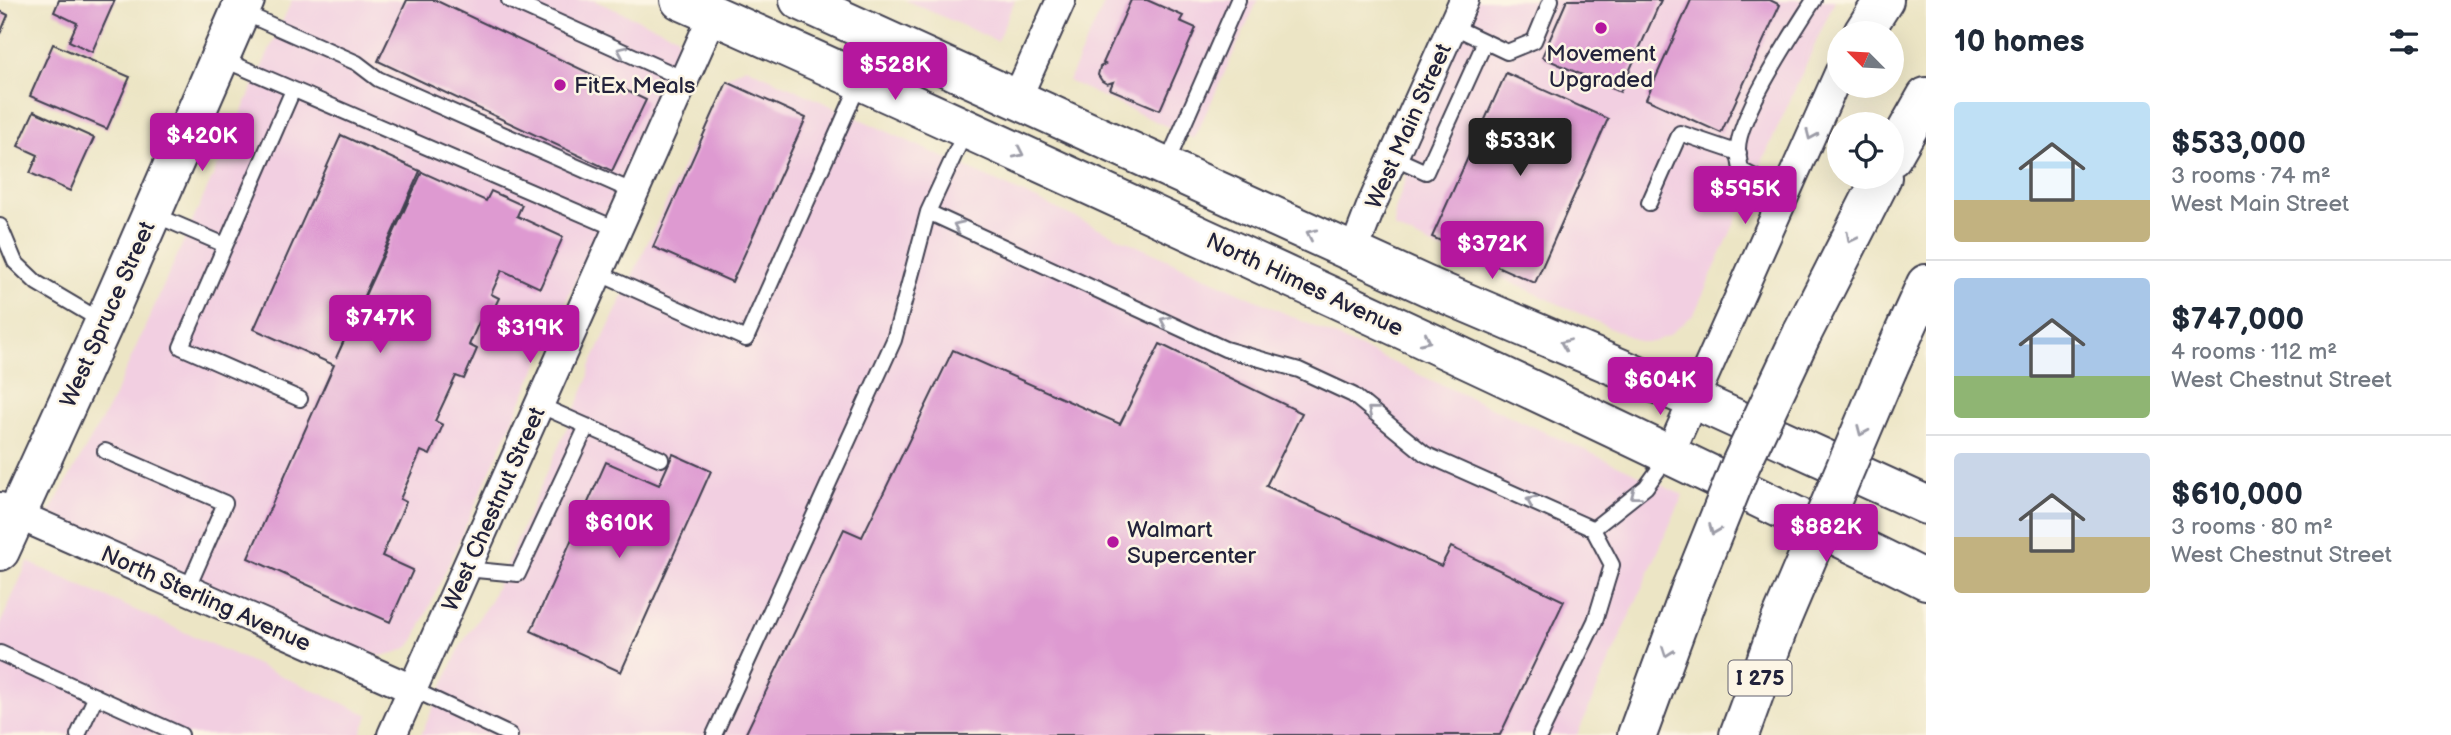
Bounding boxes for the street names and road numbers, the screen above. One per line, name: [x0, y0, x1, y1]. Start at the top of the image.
street label: West Main Street: [1360, 39, 1458, 213]
street label: West Spruce Street: [54, 217, 162, 412]
street label: North Himes Avenue: [1201, 227, 1408, 343]
street label: West Chestnut Street: [436, 403, 552, 616]
street label: North Sterling Avenue: [96, 540, 315, 658]
road number: I 275: [1728, 660, 1792, 696]

